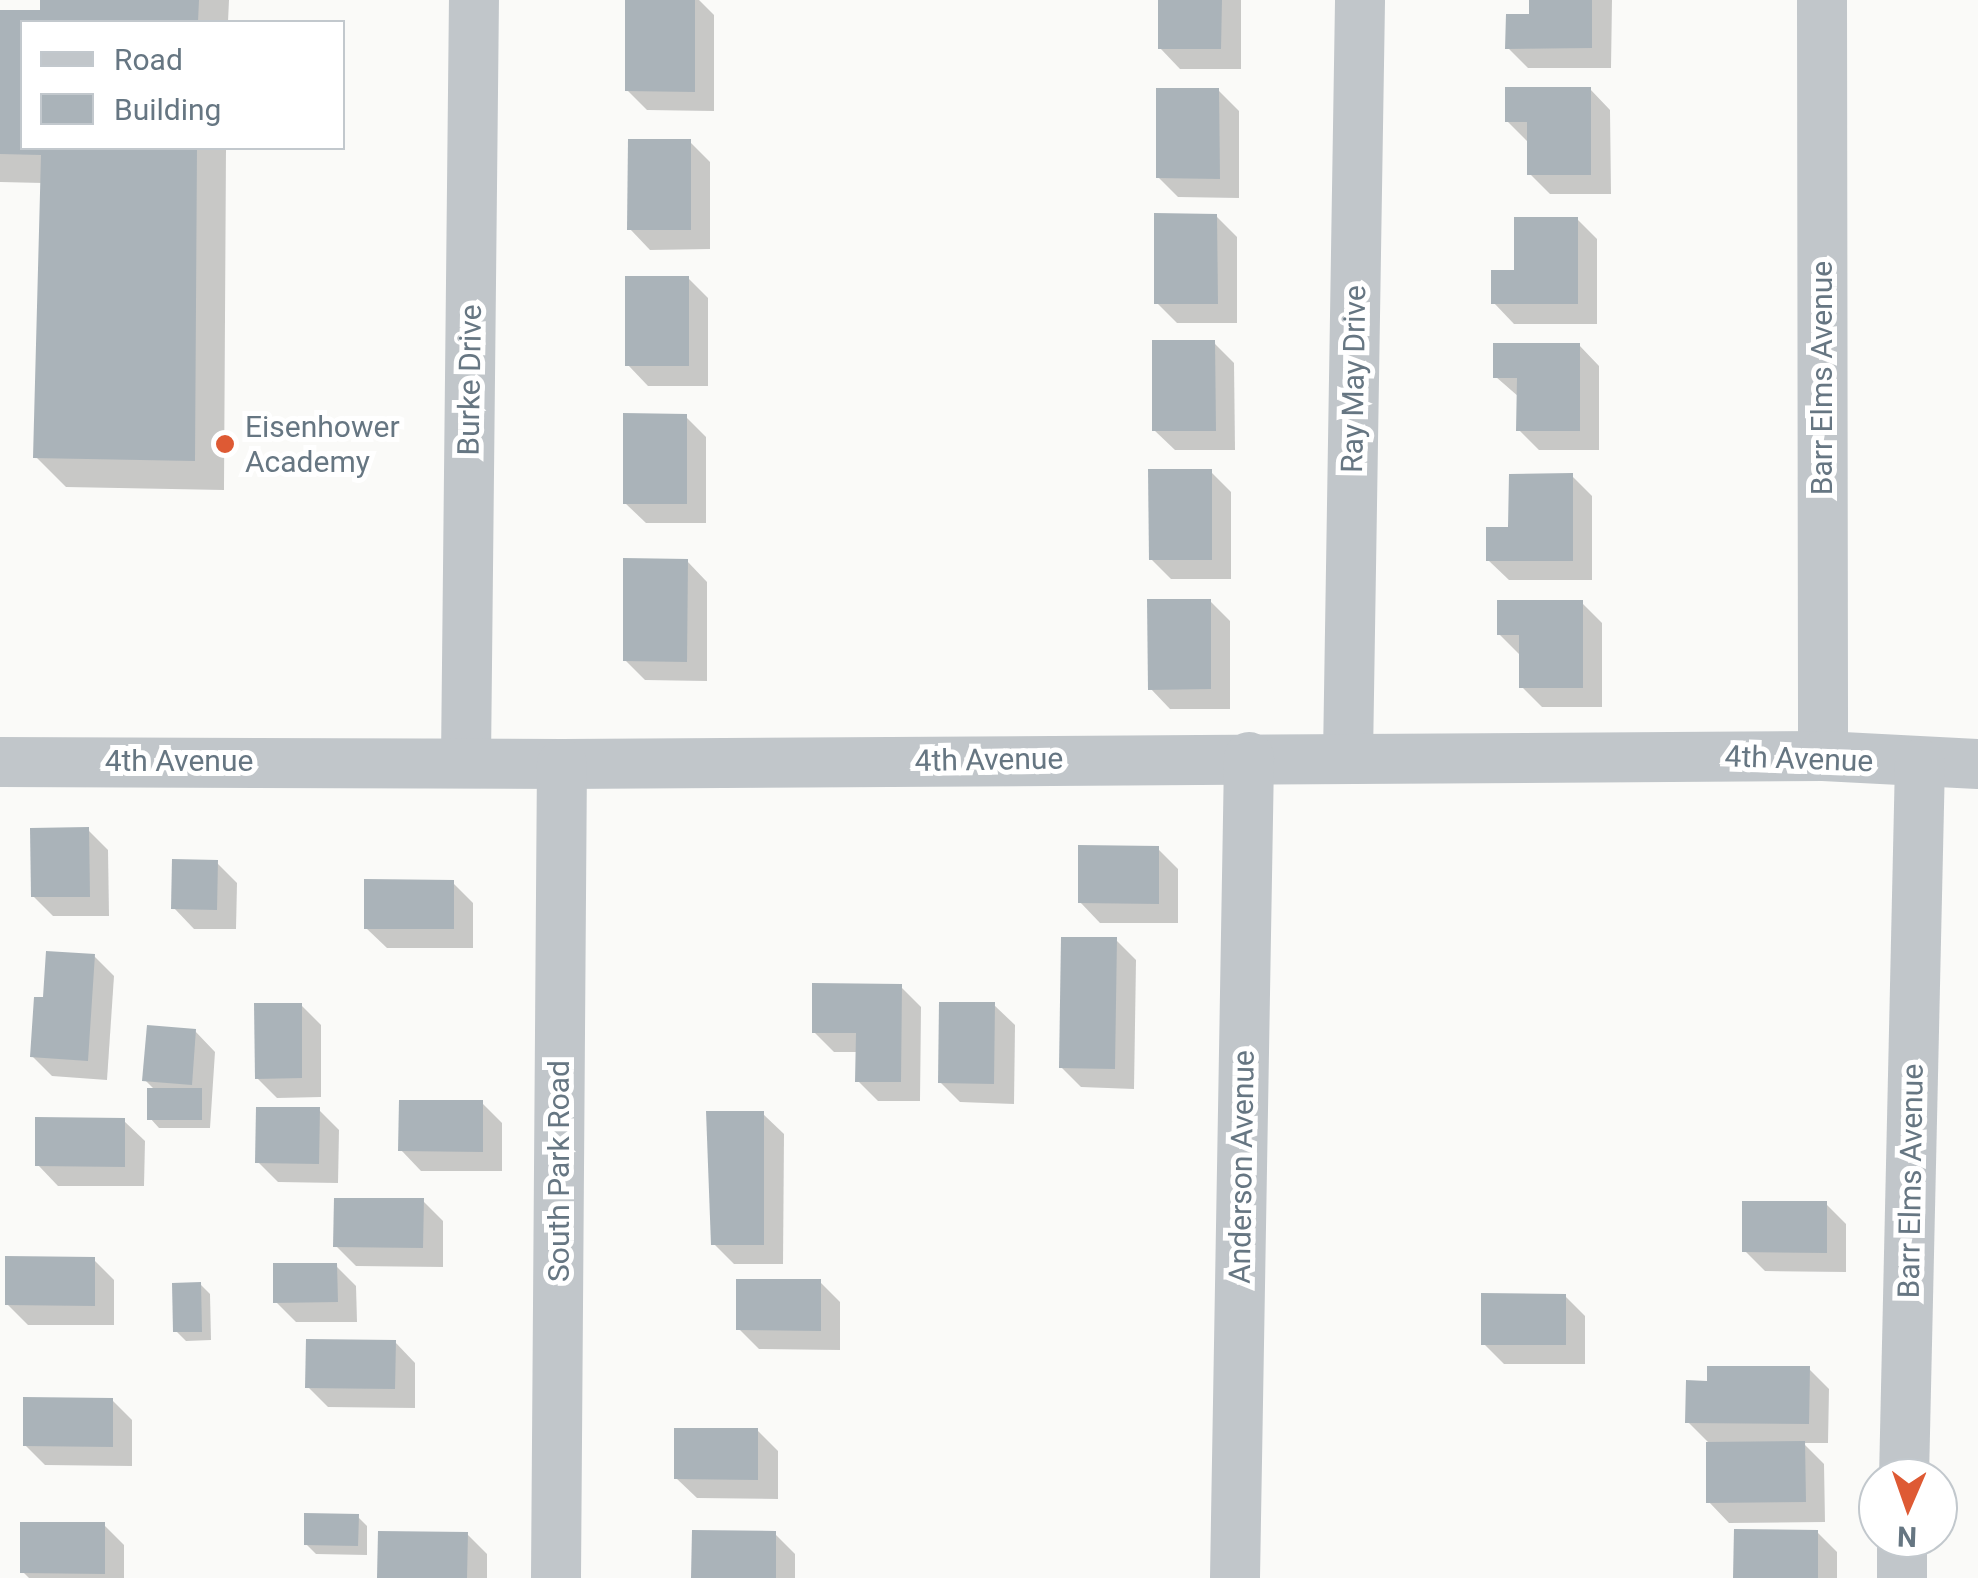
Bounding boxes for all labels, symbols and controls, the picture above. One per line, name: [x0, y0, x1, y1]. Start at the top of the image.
legend: [20, 20, 345, 150]
text: Road: [114, 42, 183, 77]
text: Building: [114, 92, 221, 127]
street label: Barr Elms Avenue: [1804, 261, 1840, 495]
street label: Ray May Drive: [1334, 285, 1374, 473]
street label: Burke Drive: [451, 304, 489, 456]
place label: Eisenhower Academy: [245, 409, 400, 480]
marker: Eisenhower Academy: [214, 433, 236, 455]
street label: 4th Avenue: [1724, 738, 1874, 780]
street label: 4th Avenue: [914, 741, 1064, 779]
street label: 4th Avenue: [105, 743, 253, 779]
street label: Anderson Avenue: [1222, 1050, 1262, 1284]
street label: South Park Road: [541, 1060, 577, 1282]
street label: Barr Elms Avenue: [1891, 1063, 1931, 1299]
north arrow: [1858, 1458, 1958, 1558]
text: N: [1897, 1520, 1917, 1553]

